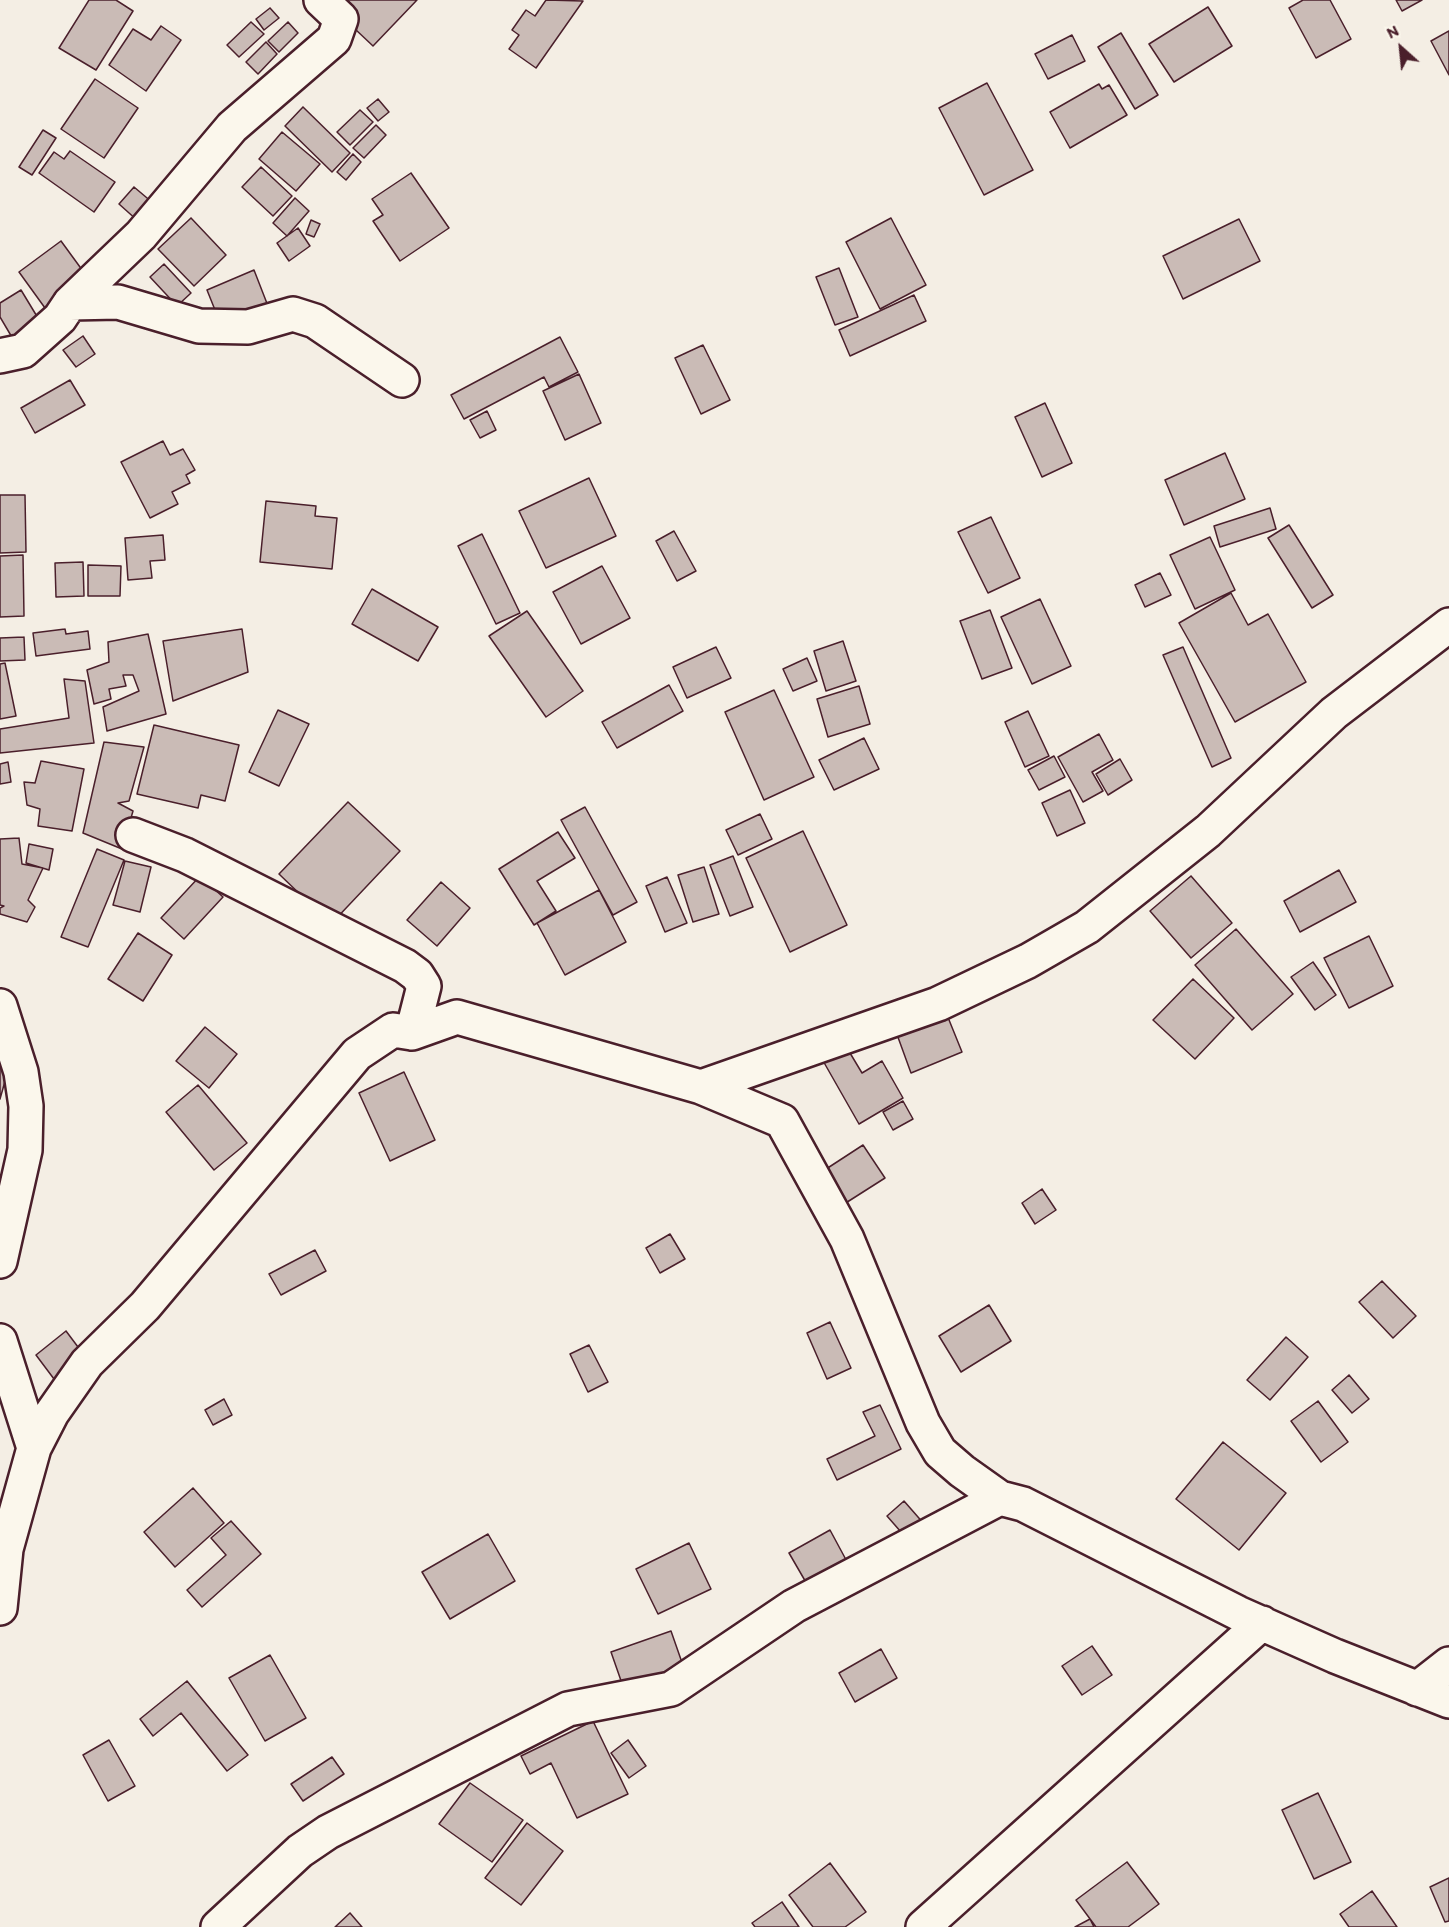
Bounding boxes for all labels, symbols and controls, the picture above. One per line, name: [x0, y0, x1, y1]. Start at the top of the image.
north arrow: [1371, 18, 1431, 78]
text: N: [1383, 21, 1402, 42]

